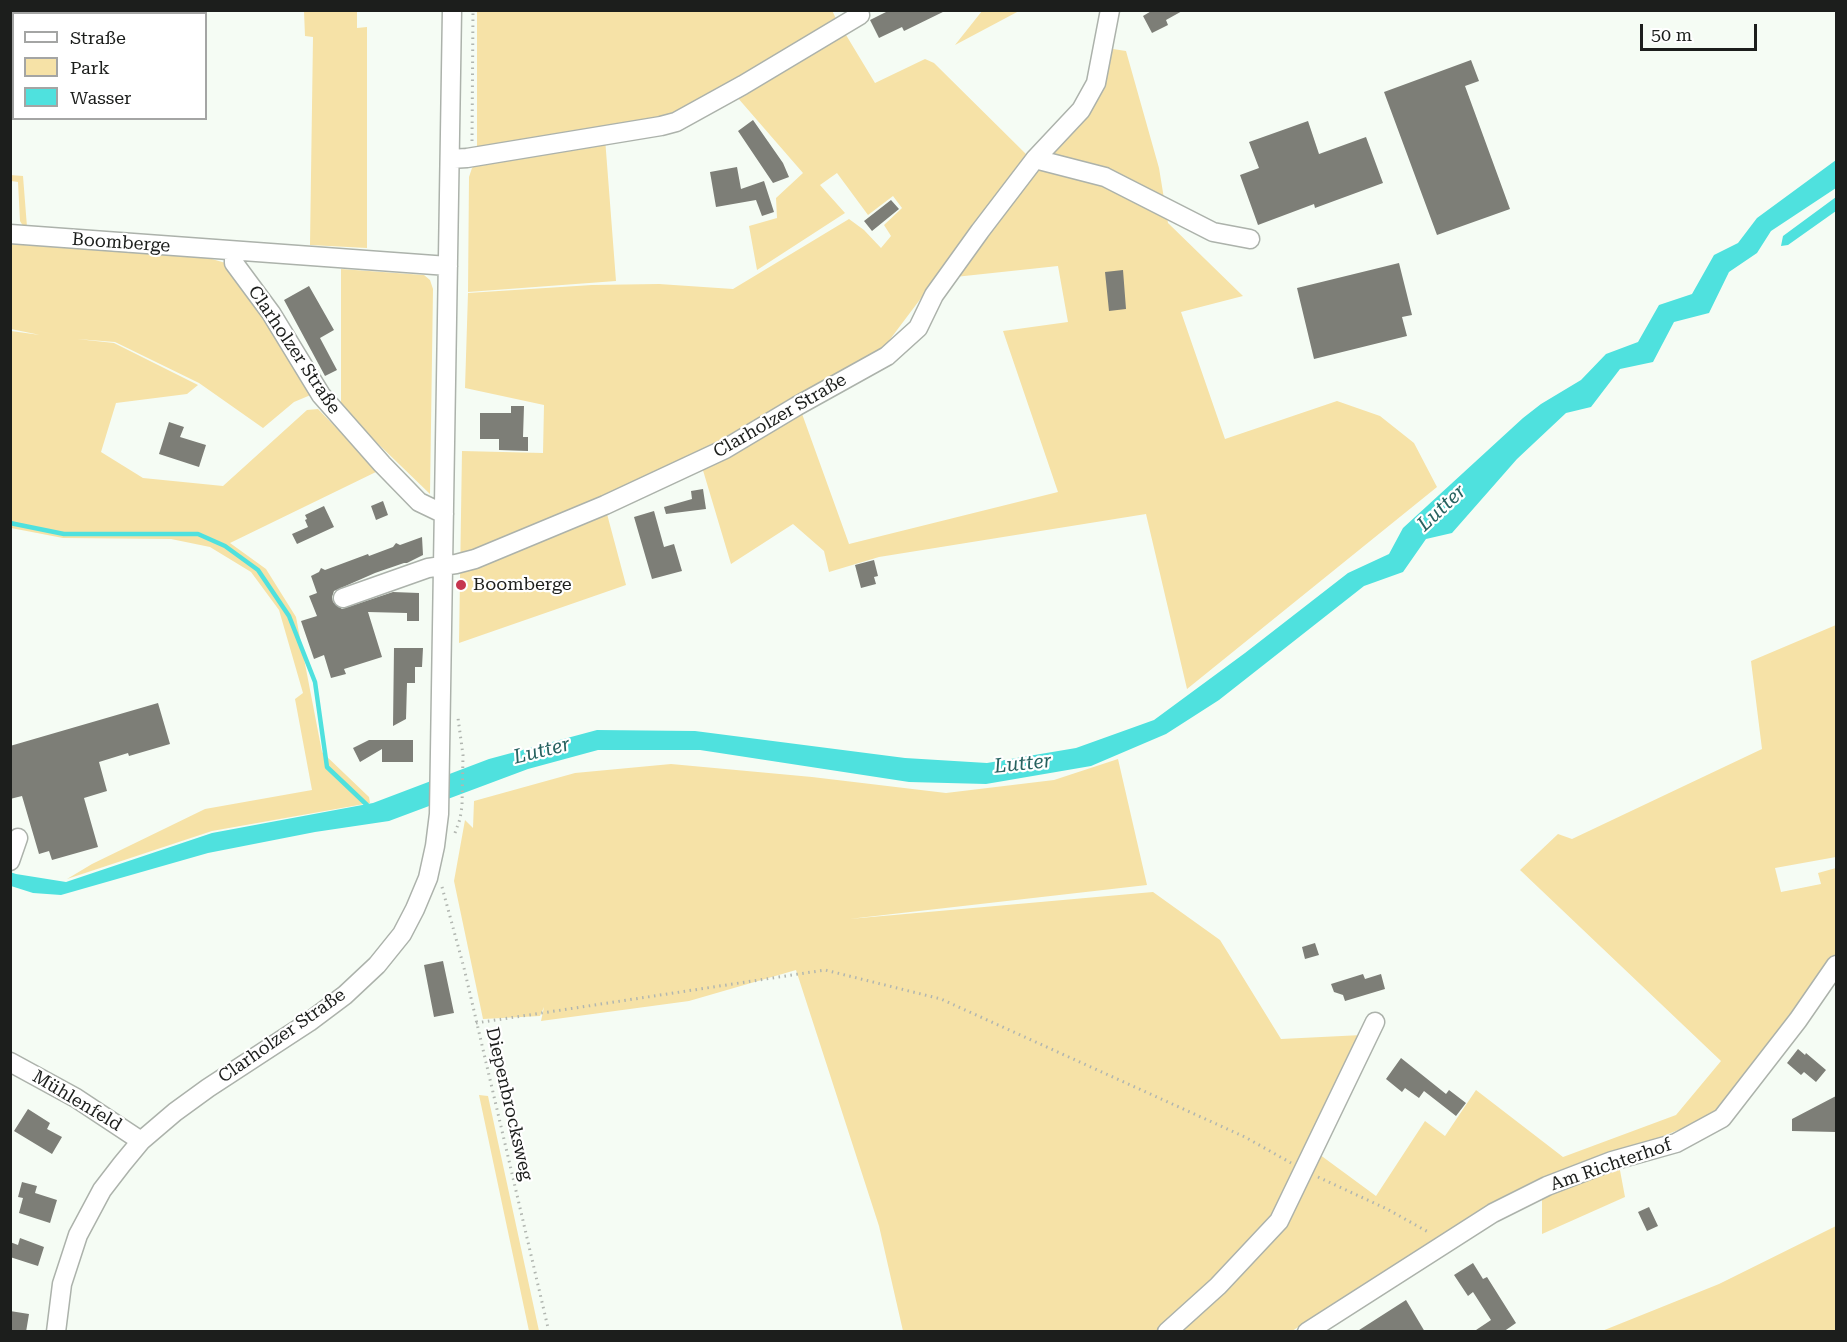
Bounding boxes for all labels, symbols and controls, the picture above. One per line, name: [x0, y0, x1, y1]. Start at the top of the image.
legend: [12, 12, 207, 120]
scale bar: [1643, 12, 1760, 50]
text: 50 m: [1651, 24, 1692, 45]
text: Straße: [70, 27, 126, 48]
text: Park: [70, 57, 110, 78]
text: Wasser: [70, 87, 131, 108]
street label: Boomberge: [71, 229, 171, 257]
street label: Clarholzer Straße: [243, 282, 345, 418]
street label: Clarholzer Straße: [710, 369, 850, 463]
water label: Lutter: [1413, 479, 1471, 537]
place label: Boomberge: [473, 574, 572, 596]
marker: Boomberge: [454, 578, 468, 592]
water label: Lutter: [511, 732, 573, 770]
water label: Lutter: [993, 749, 1053, 779]
street label: Clarholzer Straße: [214, 984, 350, 1088]
street label: Diepenbrocksweg: [481, 1025, 537, 1183]
street label: Mühlenfeld: [28, 1066, 126, 1136]
street label: Am Richterhof: [1548, 1134, 1674, 1196]

